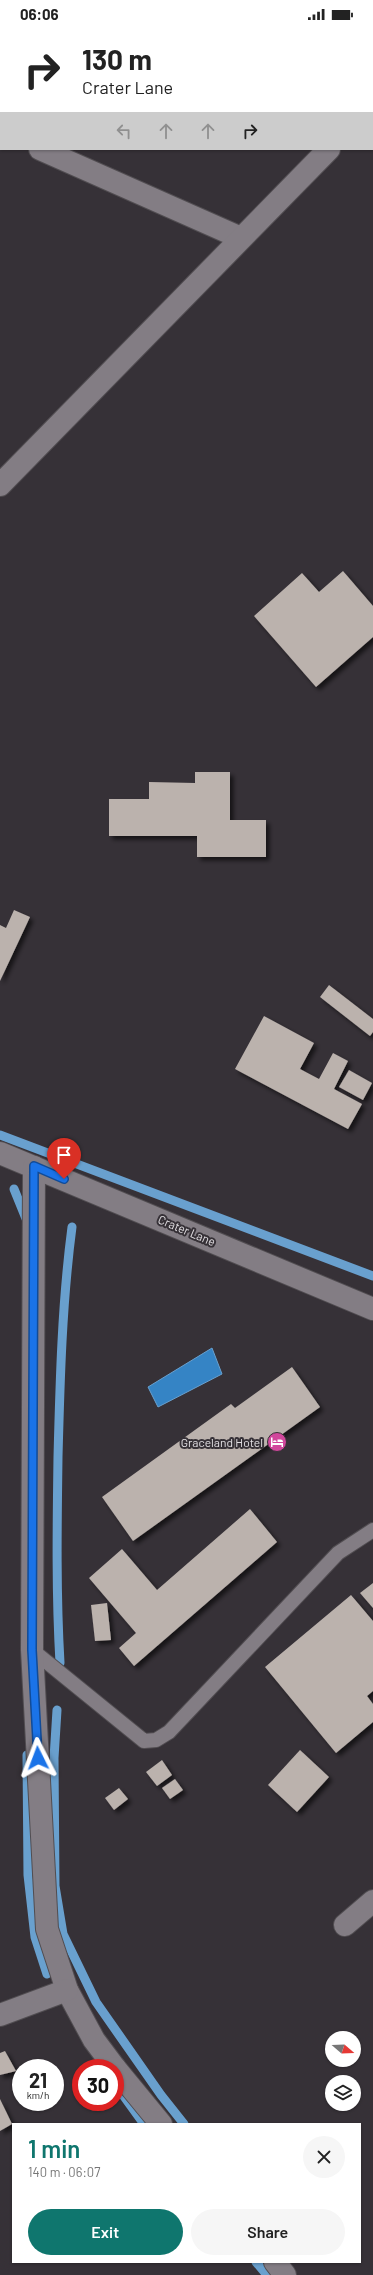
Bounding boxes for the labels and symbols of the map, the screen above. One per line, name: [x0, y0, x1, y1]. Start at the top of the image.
pin: [47, 1138, 81, 1179]
street label: Crater Lane: [156, 1212, 218, 1248]
hotel icon: Graceland Hotel: [266, 1431, 288, 1453]
place label: Graceland Hotel: [181, 1435, 263, 1449]
position arrow: [17, 1737, 59, 1779]
north arrow: [325, 2031, 361, 2067]
speed limit sign: 30: [72, 2059, 124, 2111]

